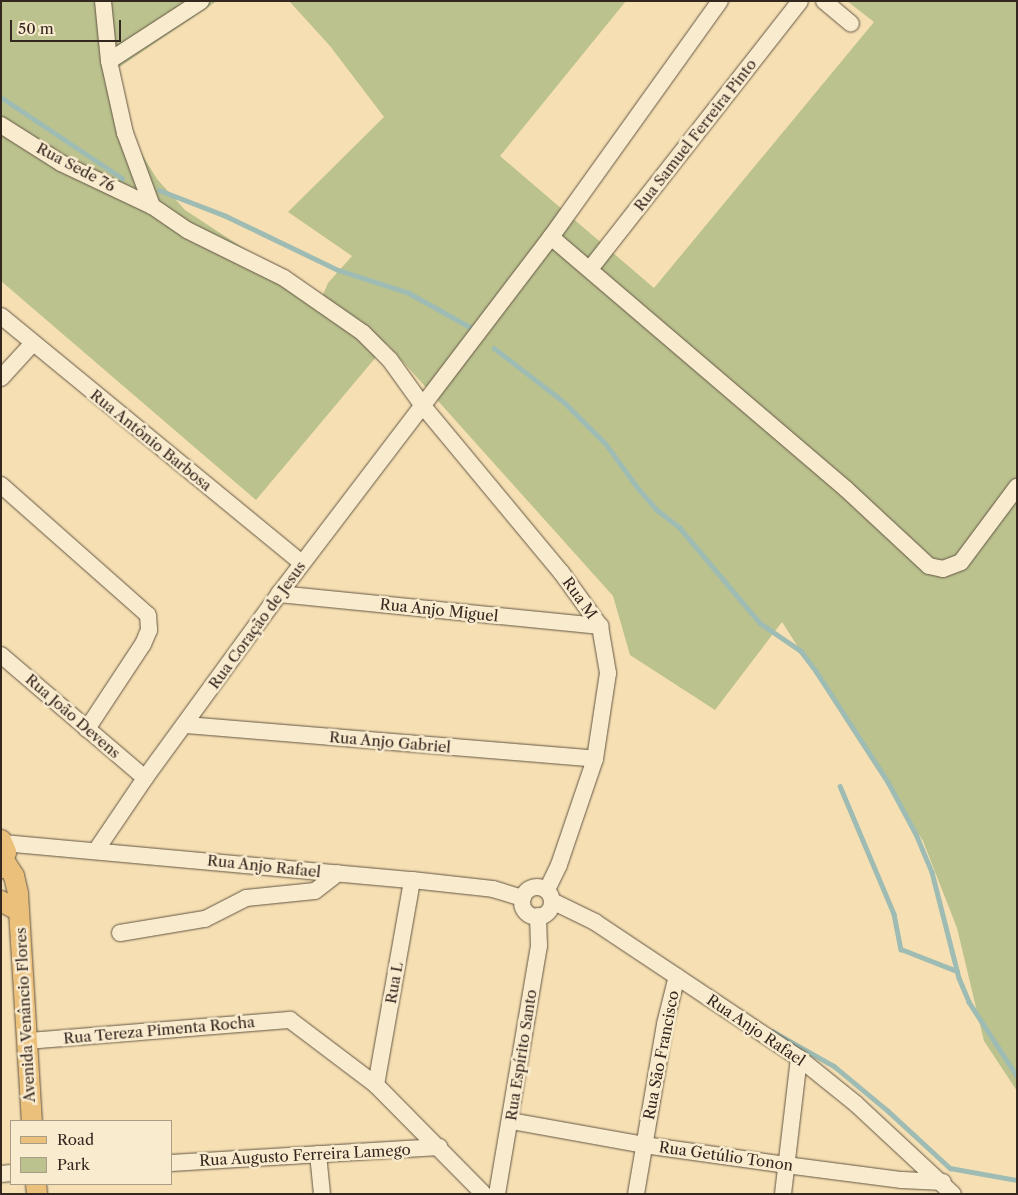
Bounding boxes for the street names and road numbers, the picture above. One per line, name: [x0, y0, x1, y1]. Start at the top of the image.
street label: Rua Samuel Ferreira Pinto: [630, 55, 760, 215]
street label: Rua Sede 76: [33, 139, 119, 195]
street label: Rua Antônio Barbosa: [86, 385, 216, 495]
street label: Rua Coração de Jesus: [205, 558, 309, 692]
street label: Rua M: [559, 574, 601, 622]
street label: Rua Anjo Miguel: [378, 595, 500, 625]
street label: Rua João Devens: [22, 670, 124, 762]
street label: Rua Anjo Gabriel: [328, 728, 452, 756]
street label: Rua Anjo Rafael: [206, 851, 322, 881]
street label: Avenida Venâncio Flores: [11, 927, 39, 1103]
street label: Rua L: [381, 961, 407, 1005]
street label: Rua Espírito Santo: [502, 988, 540, 1122]
street label: Rua São Francisco: [640, 989, 682, 1121]
street label: Rua Anjo Rafael: [703, 990, 809, 1070]
street label: Rua Tereza Pimenta Rocha: [62, 1013, 256, 1047]
street label: Rua Getúlio Tonon: [657, 1138, 795, 1174]
street label: Rua Augusto Ferreira Lamego: [198, 1140, 412, 1170]

